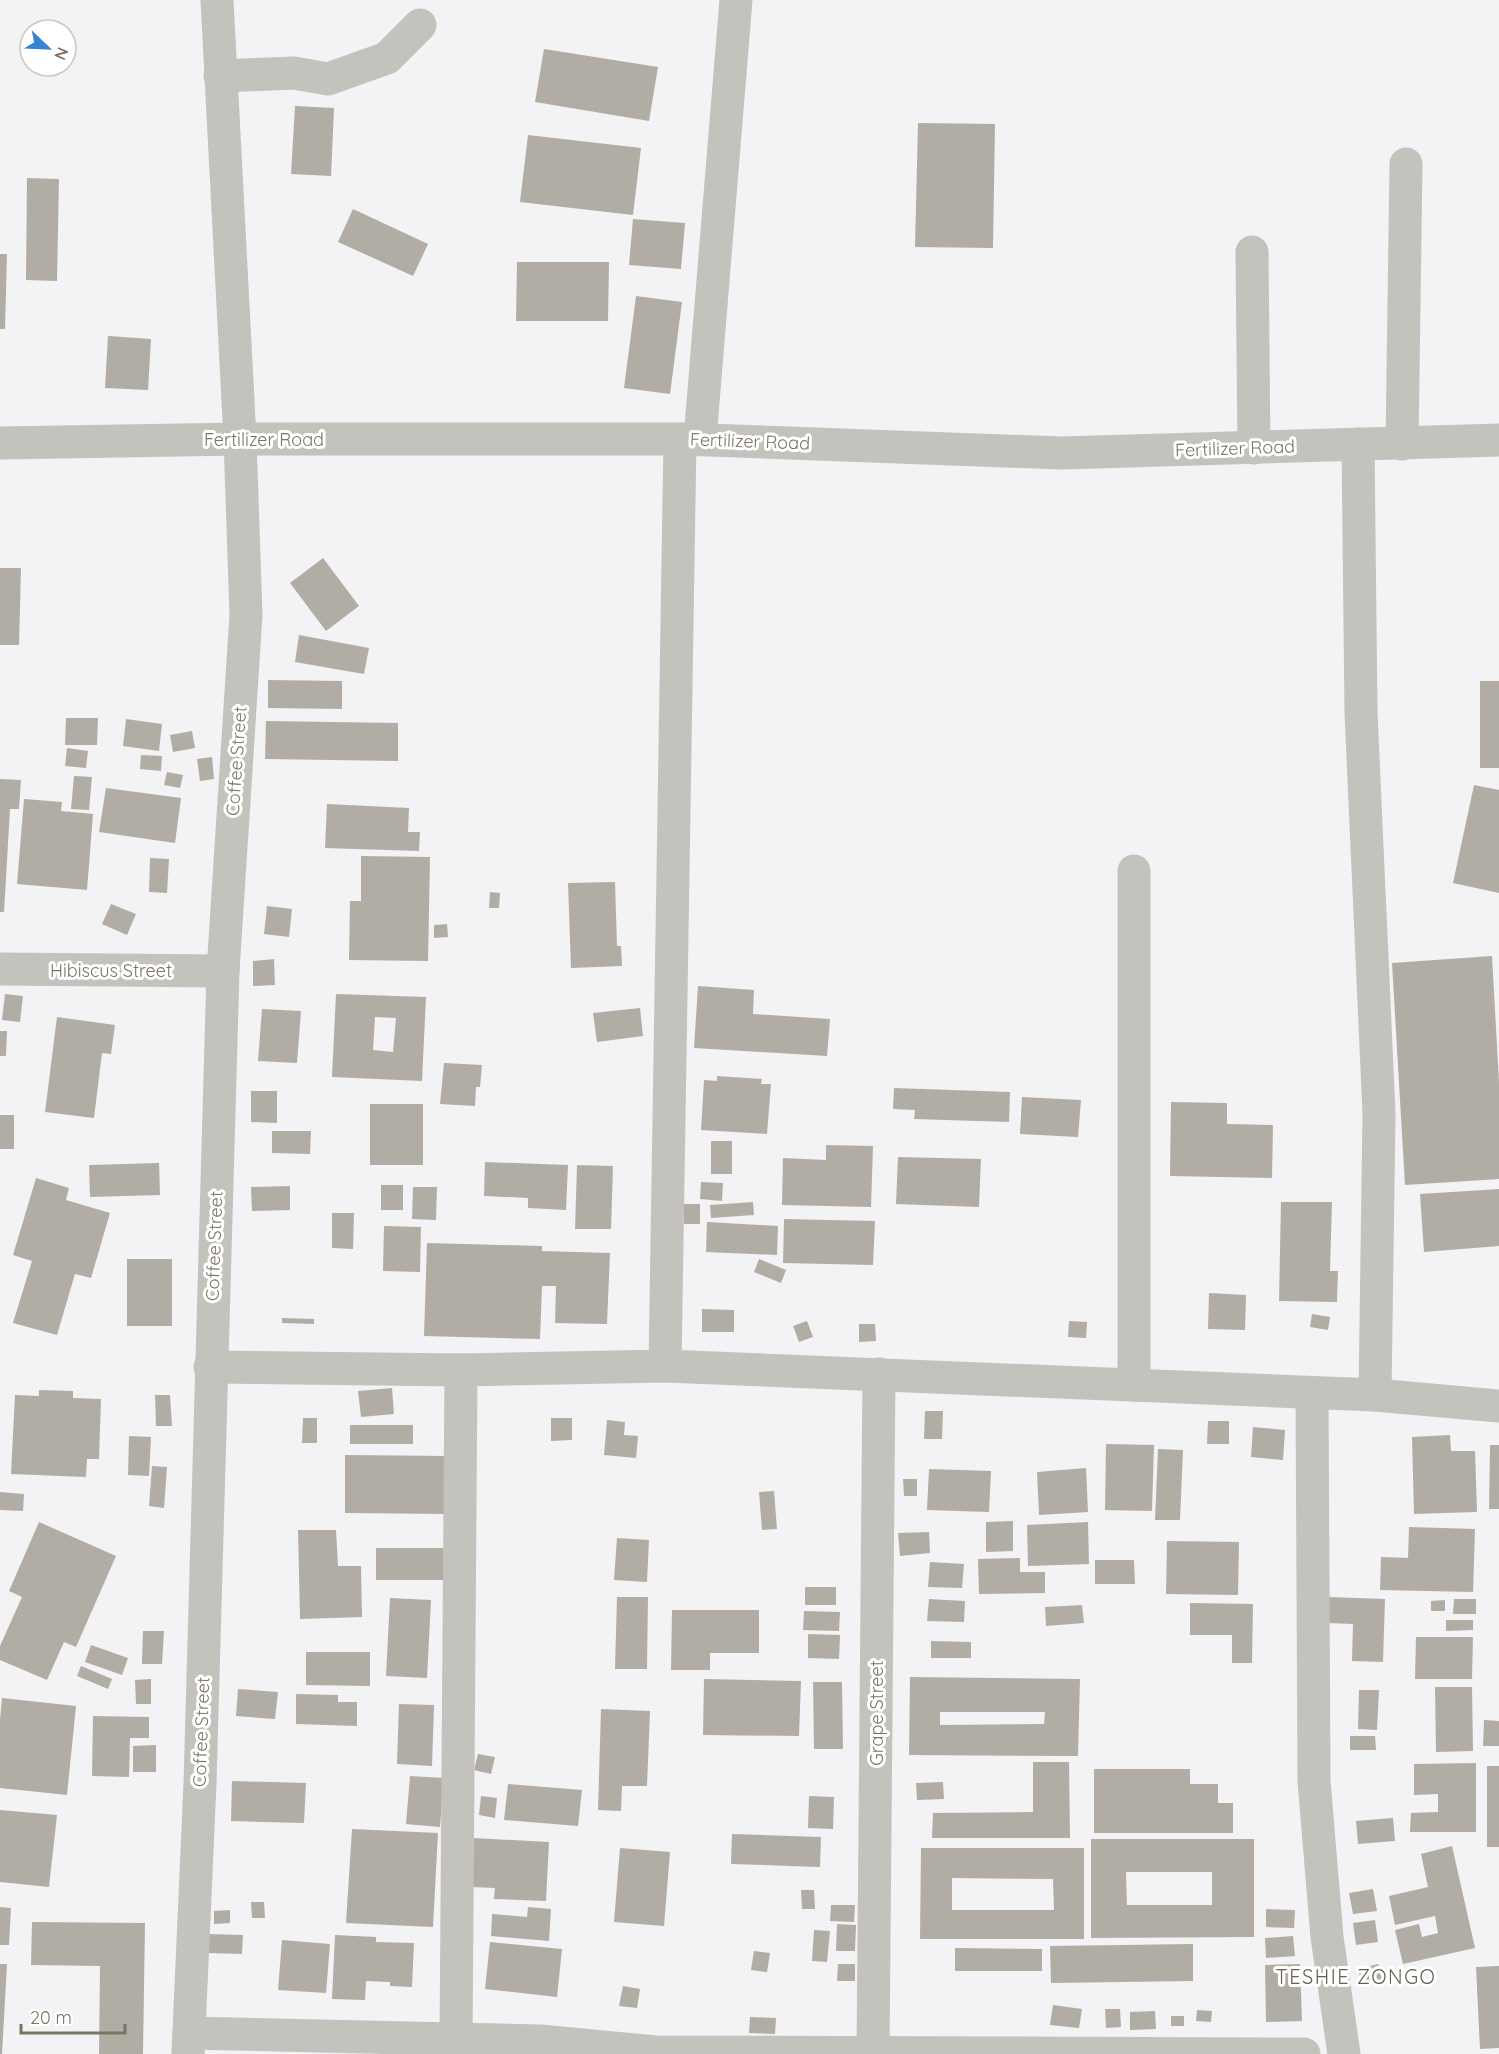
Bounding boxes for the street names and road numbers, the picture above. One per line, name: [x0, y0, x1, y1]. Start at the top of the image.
street label: Fertilizer Road: [690, 427, 810, 455]
street label: Fertilizer Road: [204, 428, 324, 451]
street label: Fertilizer Road: [1175, 434, 1295, 462]
street label: Coffee Street: [221, 705, 251, 817]
street label: Hibiscus Street: [50, 959, 172, 982]
street label: Coffee Street: [201, 1191, 227, 1301]
street label: Grape Street: [865, 1660, 888, 1766]
street label: Coffee Street: [188, 1677, 214, 1787]

